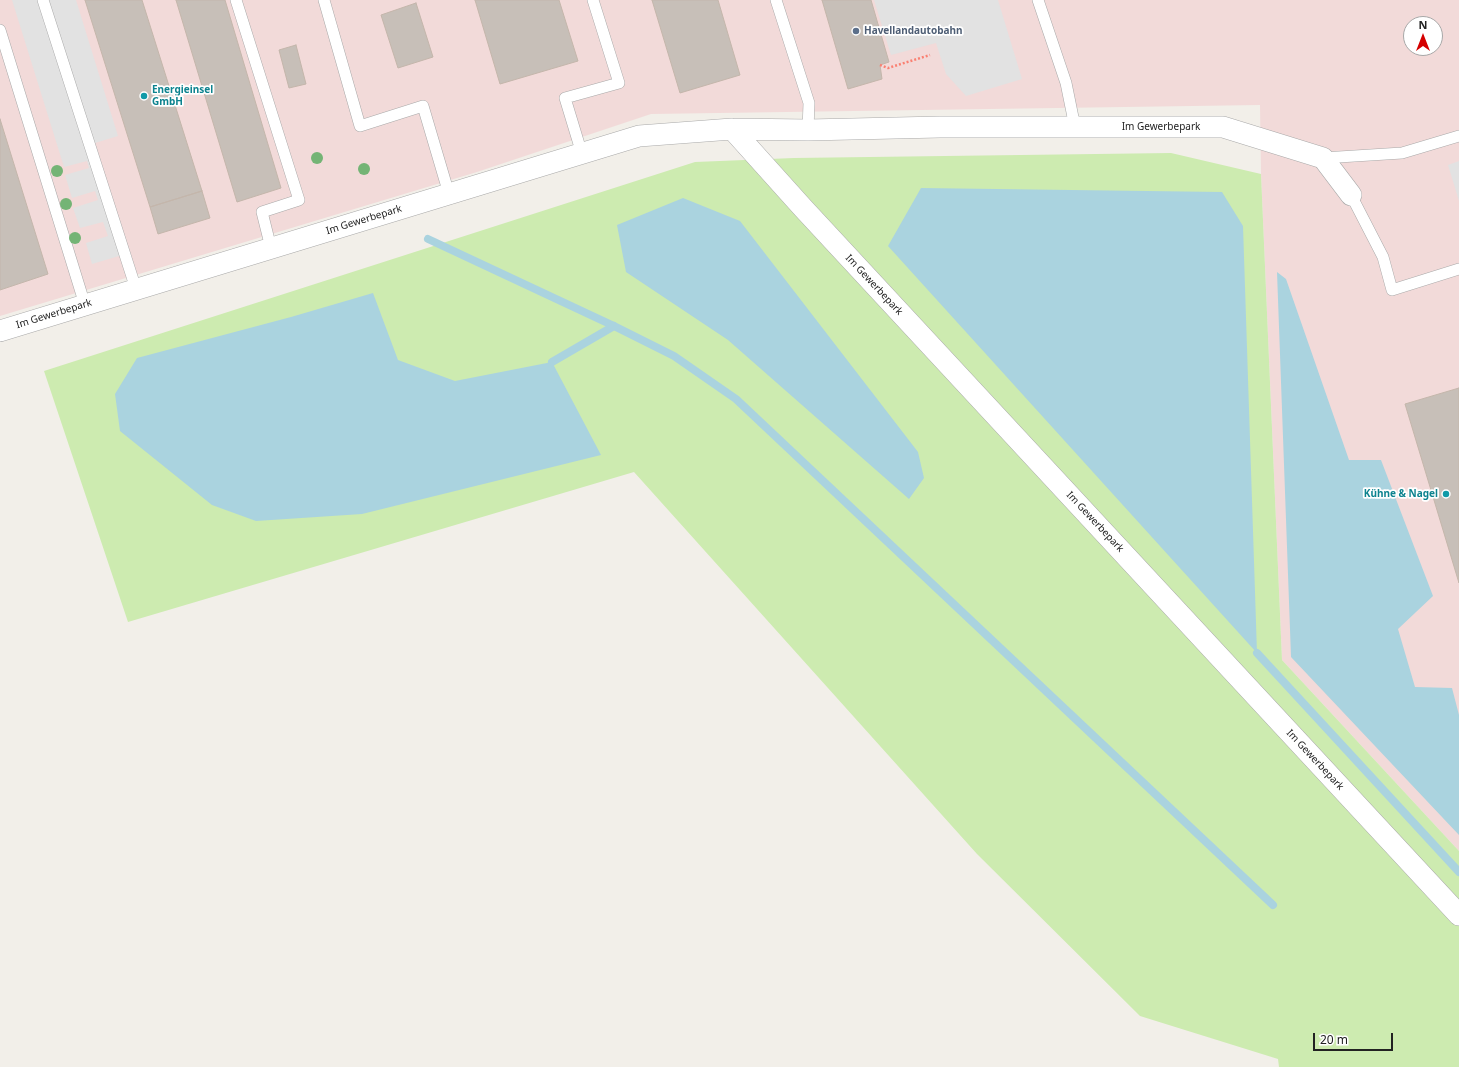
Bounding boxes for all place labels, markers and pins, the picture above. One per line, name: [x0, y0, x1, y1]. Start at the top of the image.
place label: Havellandautobahn: [864, 25, 962, 37]
marker: Havellandautobahn: [851, 26, 861, 36]
place label: Energieinsel GmbH: [152, 84, 213, 108]
marker: Energieinsel GmbH: [139, 91, 149, 101]
place label: Kühne & Nagel: [1364, 488, 1438, 500]
marker: Kühne & Nagel: [1441, 489, 1451, 499]

